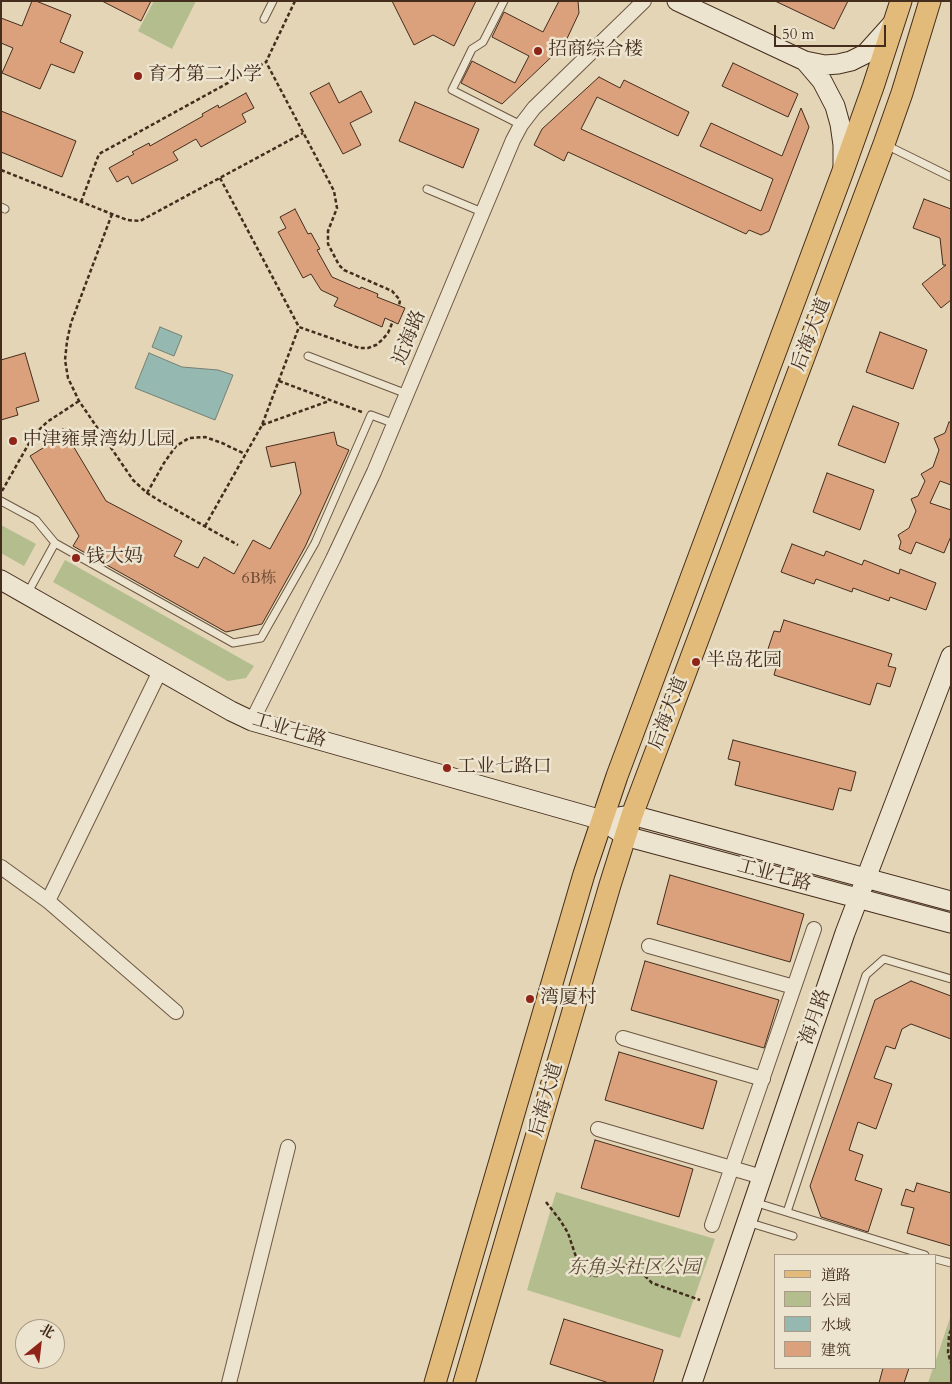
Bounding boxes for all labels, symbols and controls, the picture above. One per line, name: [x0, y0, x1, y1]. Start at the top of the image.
scale bar: [777, 15, 890, 47]
text: 50 m: [782, 24, 814, 44]
place label: 招商综合楼: [548, 40, 643, 62]
marker: 招商综合楼: [532, 45, 544, 57]
place label: 育才第二小学: [148, 65, 262, 87]
marker: 育才第二小学: [132, 70, 144, 82]
street label: 后海大道: [788, 295, 836, 375]
street label: 近海路: [389, 307, 431, 369]
place label: 中津雍景湾幼儿园: [23, 430, 175, 452]
marker: 中津雍景湾幼儿园: [7, 435, 19, 447]
place label: 钱大妈: [86, 547, 143, 569]
marker: 钱大妈: [70, 552, 82, 564]
house number: 6B栋: [241, 569, 277, 589]
place label: 半岛花园: [706, 651, 782, 673]
marker: 半岛花园: [690, 656, 702, 668]
street label: 后海大道: [645, 674, 693, 754]
street label: 工业七路: [249, 709, 329, 753]
place label: 工业七路口: [457, 757, 552, 779]
marker: 工业七路口: [441, 762, 453, 774]
street label: 工业七路: [734, 855, 814, 897]
street label: 海月路: [796, 986, 836, 1048]
place label: 湾厦村: [540, 988, 597, 1010]
marker: 湾厦村: [524, 993, 536, 1005]
street label: 后海大道: [526, 1060, 568, 1140]
legend: [774, 1254, 937, 1369]
park label: 东角头社区公园: [568, 1258, 700, 1280]
text: 道路: [821, 1265, 851, 1285]
text: 公园: [821, 1290, 851, 1310]
text: 水域: [821, 1315, 851, 1335]
north arrow: [15, 1319, 65, 1369]
text: 北: [36, 1320, 58, 1343]
text: 建筑: [821, 1340, 851, 1360]

